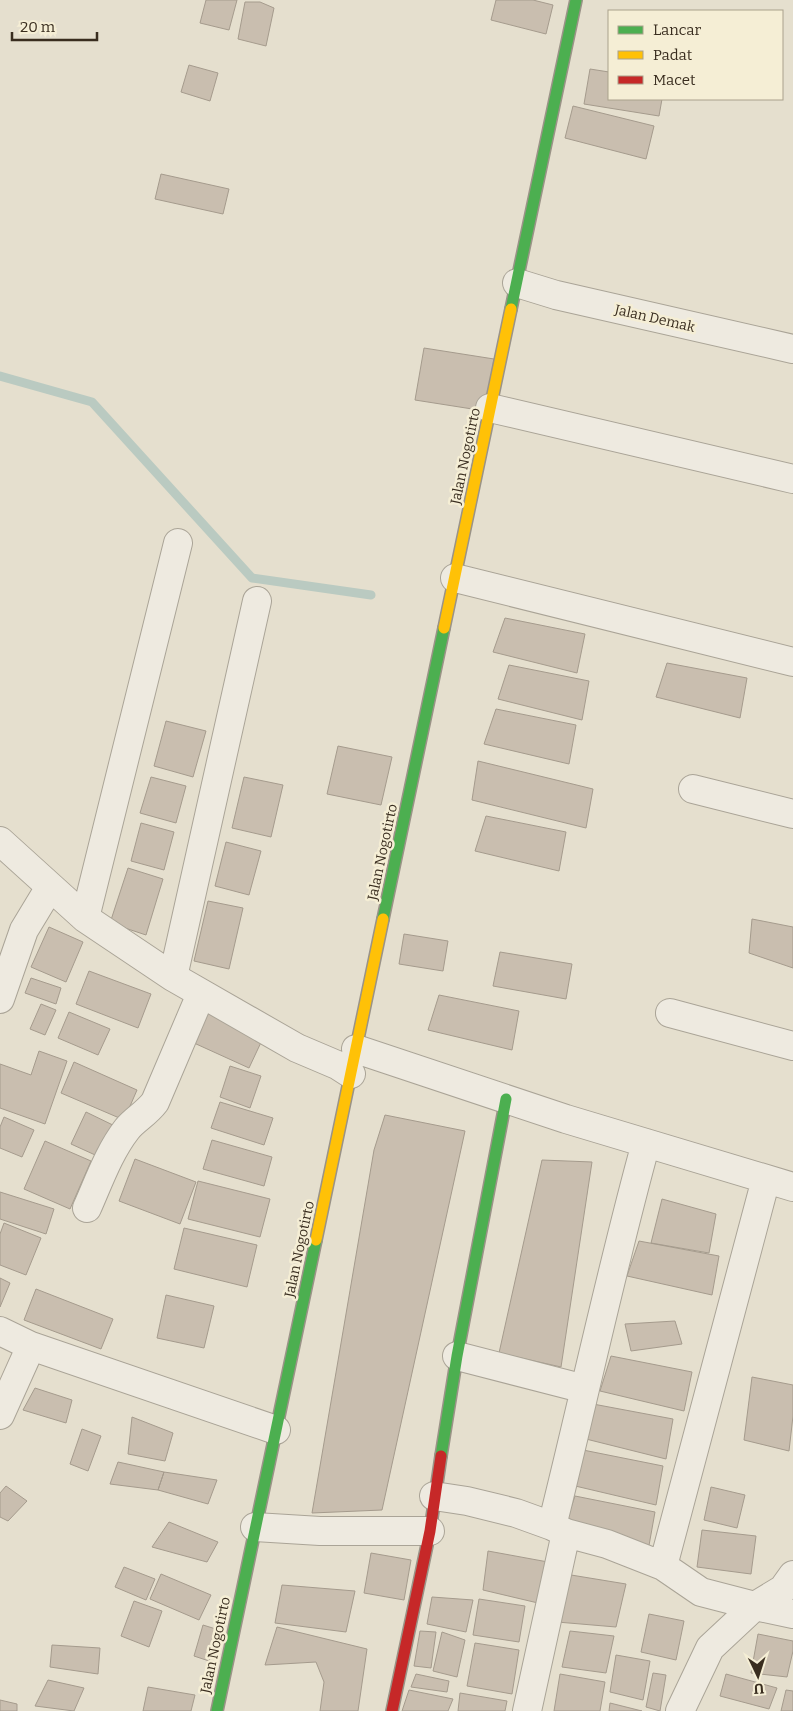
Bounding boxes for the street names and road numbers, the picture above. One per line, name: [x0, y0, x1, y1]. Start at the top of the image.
street label: Jalan Demak: [612, 301, 697, 336]
street label: Jalan Nogotirto: [447, 406, 484, 507]
street label: Jalan Nogotirto: [364, 802, 401, 903]
street label: Jalan Nogotirto: [281, 1199, 318, 1300]
street label: Jalan Nogotirto: [197, 1595, 234, 1696]

